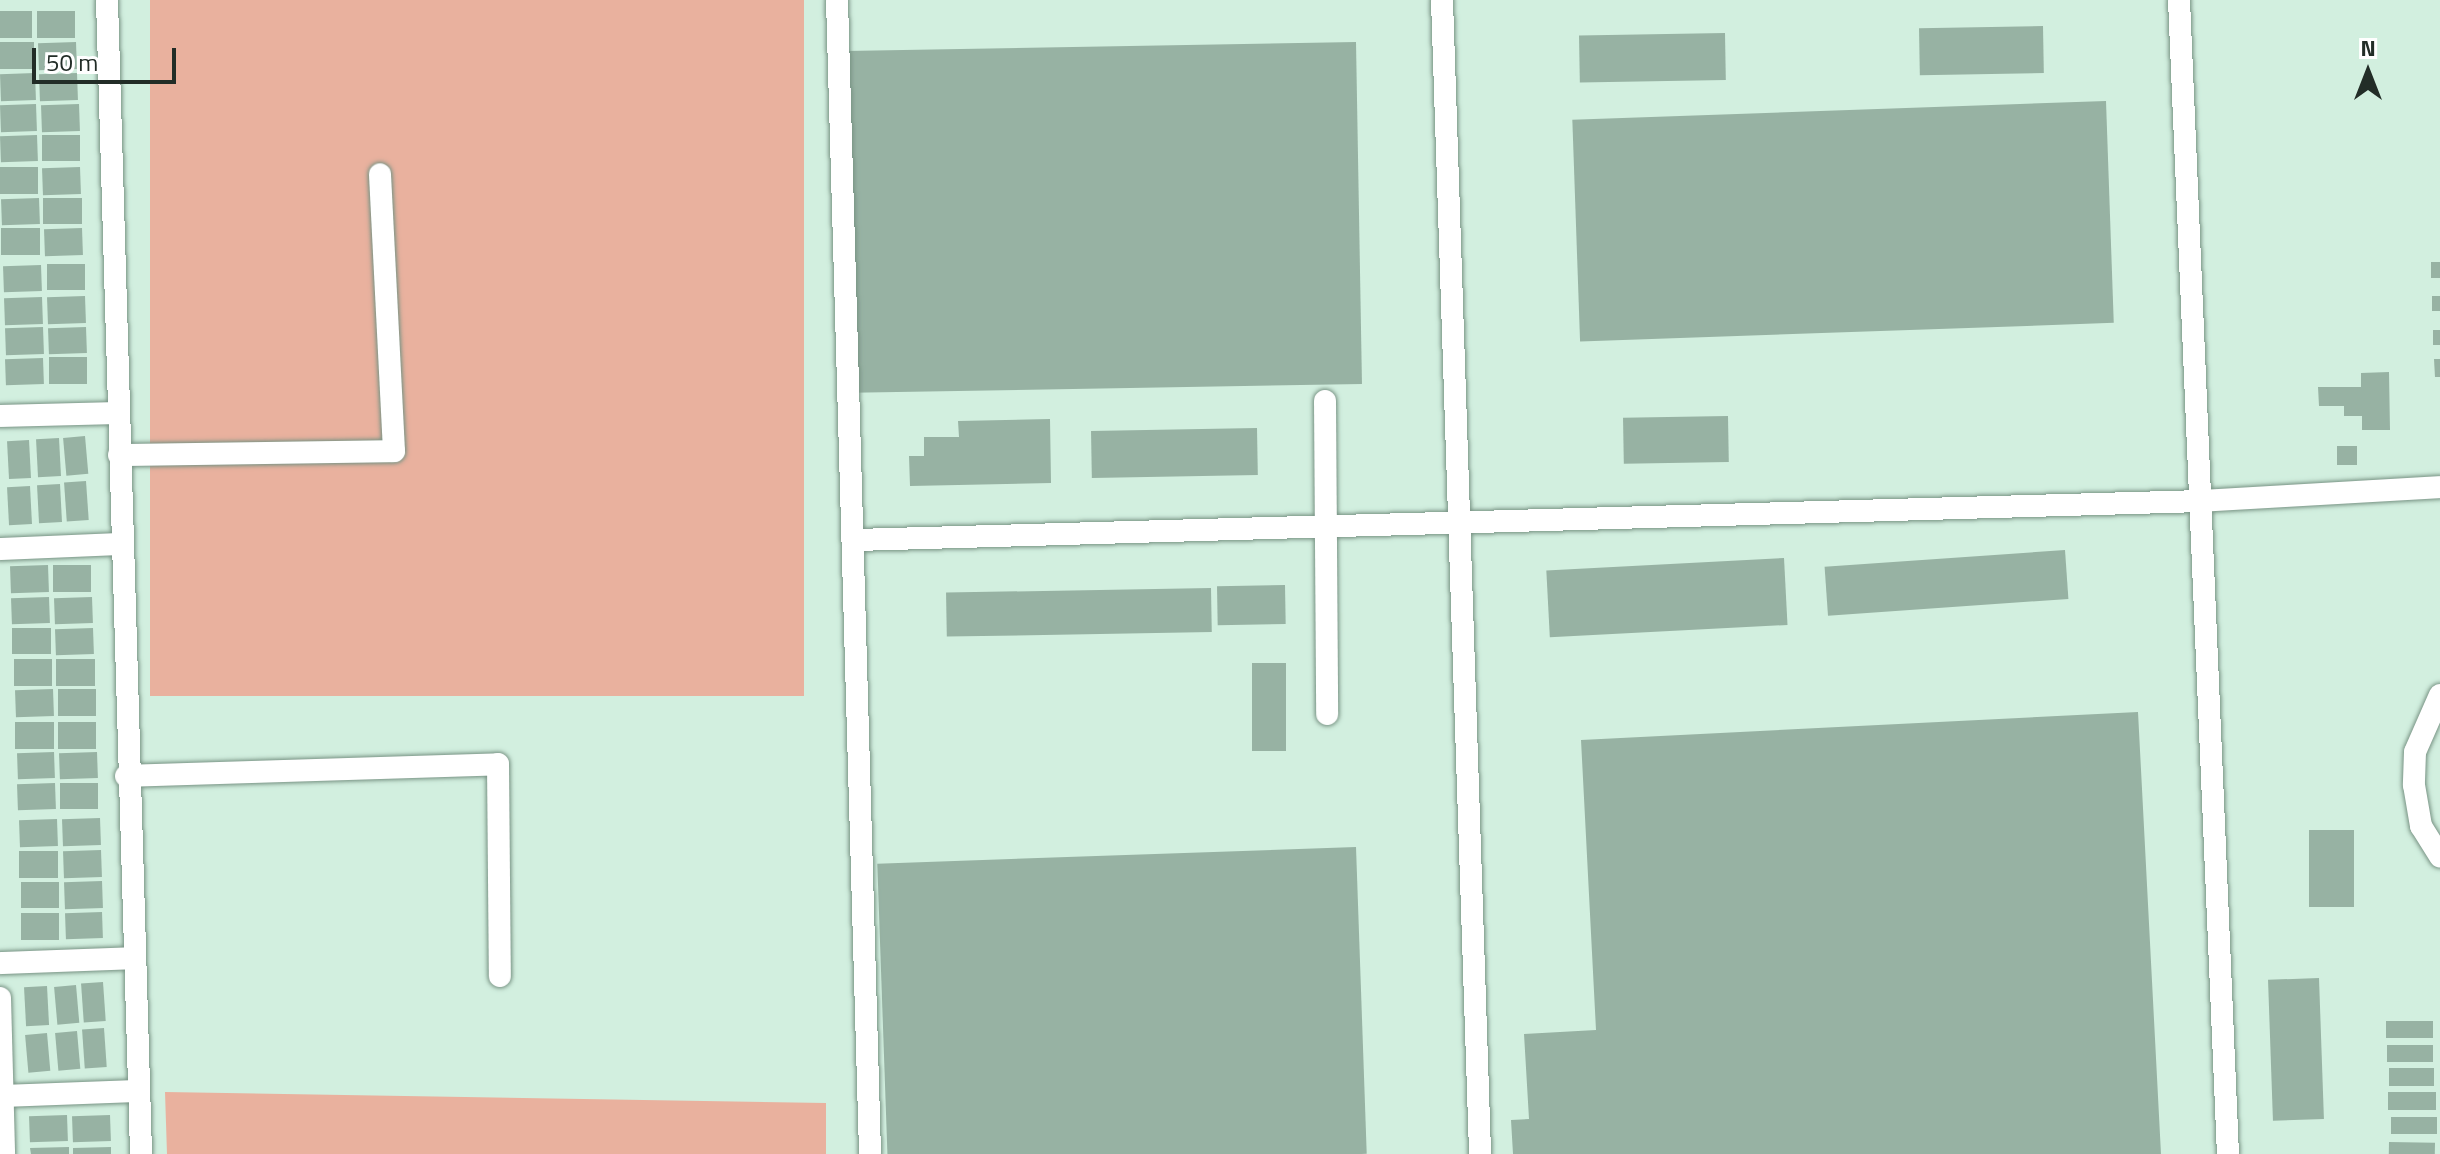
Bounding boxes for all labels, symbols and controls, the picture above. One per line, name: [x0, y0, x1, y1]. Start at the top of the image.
text: N: [2360, 31, 2376, 65]
scale bar: [36, 32, 180, 82]
north arrow: [2328, 32, 2408, 112]
text: 50 m: [46, 44, 98, 80]

